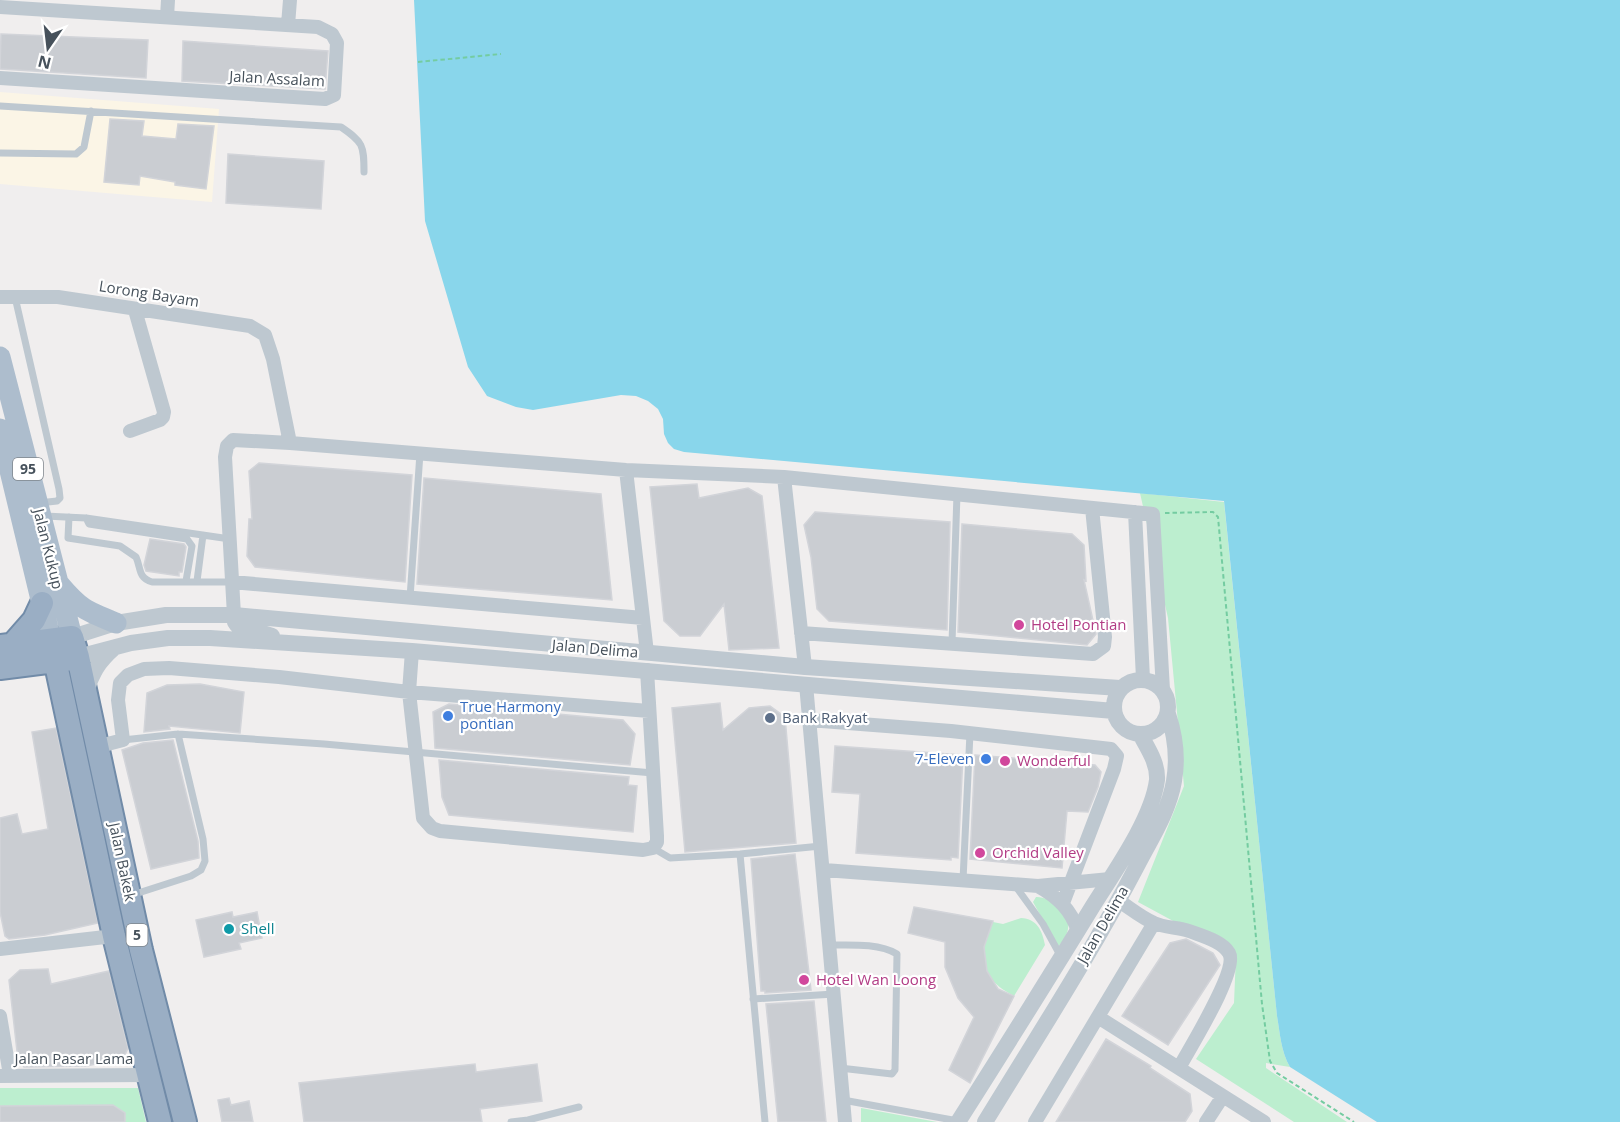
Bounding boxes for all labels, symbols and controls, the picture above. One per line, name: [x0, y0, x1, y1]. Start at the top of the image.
north arrow: [18, 18, 78, 78]
text: N: [35, 50, 53, 75]
street label: Jalan Assalam: [227, 65, 325, 90]
street label: Lorong Bayam: [98, 275, 201, 311]
road number: 95: [13, 458, 43, 480]
street label: Jalan Kukup: [29, 505, 69, 591]
place label: Hotel Pontian: [1031, 614, 1126, 634]
marker: Hotel Pontian: [1012, 618, 1026, 632]
street label: Jalan Delima: [549, 634, 639, 662]
place label: True Harmony pontian: [460, 696, 562, 733]
place label: Bank Rakyat: [782, 707, 868, 727]
marker: True Harmony pontian: [441, 709, 455, 723]
marker: Bank Rakyat: [763, 711, 777, 725]
place label: 7-Eleven: [915, 748, 974, 768]
place label: Wonderful: [1017, 750, 1091, 770]
marker: 7-Eleven: [979, 752, 993, 766]
marker: Wonderful: [998, 754, 1012, 768]
street label: Jalan Bakek: [104, 819, 141, 903]
place label: Orchid Valley: [992, 842, 1084, 862]
marker: Orchid Valley: [973, 846, 987, 860]
street label: Jalan Delima: [1071, 882, 1132, 969]
place label: Shell: [241, 918, 274, 938]
marker: Shell: [222, 922, 236, 936]
road number: 5: [126, 924, 148, 946]
place label: Hotel Wan Loong: [816, 969, 936, 989]
marker: Hotel Wan Loong: [797, 973, 811, 987]
street label: Jalan Pasar Lama: [13, 1048, 133, 1068]

